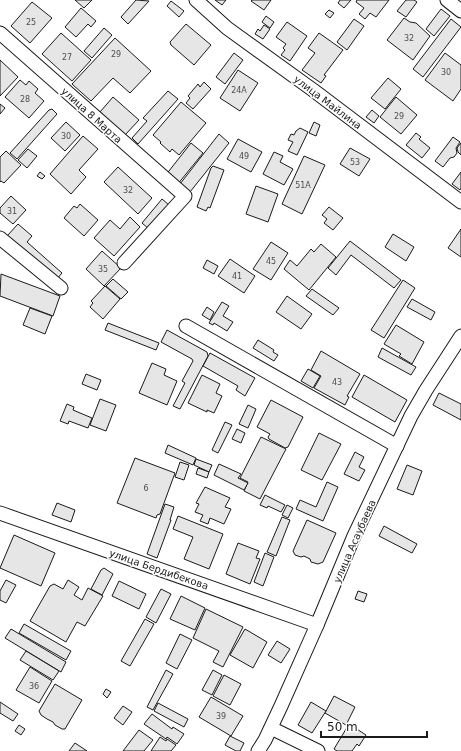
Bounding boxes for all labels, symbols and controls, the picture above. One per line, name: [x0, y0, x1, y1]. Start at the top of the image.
house number: 25: [26, 18, 36, 27]
house number: 32: [404, 34, 414, 43]
house number: 29: [111, 50, 121, 59]
house number: 27: [62, 53, 72, 62]
house number: 30: [441, 68, 451, 77]
street label: улица Майлина: [292, 73, 364, 131]
street label: улица 8 Марта: [59, 85, 124, 145]
house number: 24А: [231, 86, 247, 95]
house number: 28: [20, 95, 30, 104]
house number: 29: [394, 112, 404, 121]
house number: 30: [61, 132, 71, 141]
house number: 49: [239, 152, 249, 161]
house number: 53: [350, 158, 360, 167]
house number: 51А: [295, 181, 311, 190]
house number: 32: [123, 186, 133, 195]
house number: 31: [7, 207, 17, 216]
house number: 45: [266, 257, 276, 266]
house number: 35: [98, 265, 108, 274]
house number: 41: [232, 272, 242, 281]
house number: 43: [332, 378, 342, 387]
house number: 6: [143, 484, 149, 493]
street label: улица Асаубаева: [331, 498, 378, 584]
street label: улица Бердибекова: [108, 547, 210, 592]
house number: 36: [29, 682, 39, 691]
house number: 39: [216, 712, 226, 721]
scale bar: [321, 713, 427, 739]
text: 50 m: [327, 720, 358, 734]

